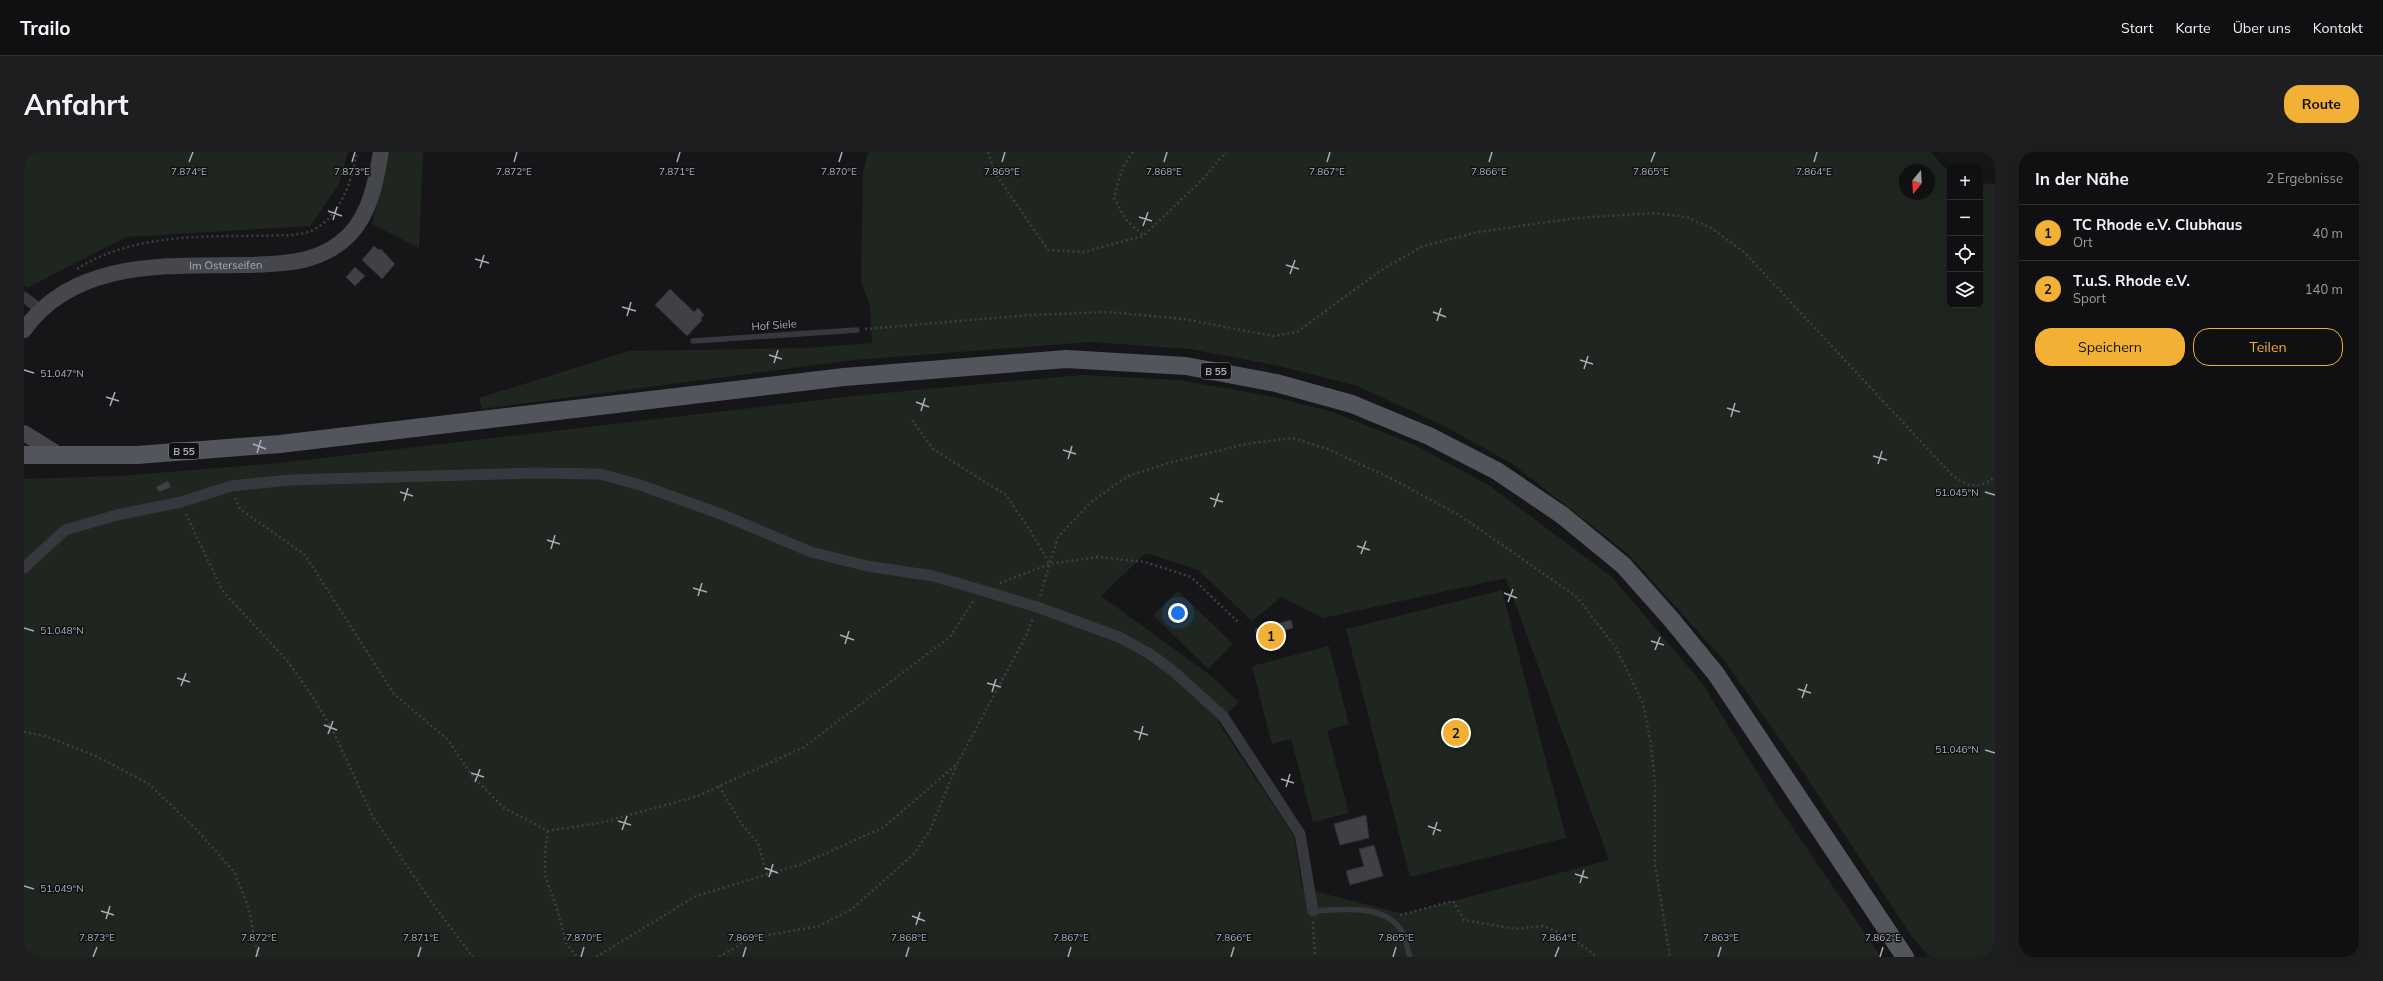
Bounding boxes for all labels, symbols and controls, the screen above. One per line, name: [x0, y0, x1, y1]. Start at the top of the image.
text: Trailo: [20, 16, 71, 40]
text: Start: [2121, 19, 2153, 37]
text: Karte: [2175, 19, 2211, 37]
text: Über uns: [2233, 19, 2291, 37]
text: Kontakt: [2313, 19, 2363, 37]
button: Route: [2284, 85, 2359, 123]
text: Anfahrt: [24, 87, 129, 122]
north arrow: [1899, 164, 1935, 200]
map controls: [1947, 164, 1983, 308]
button: +: [1947, 164, 1983, 200]
text: 7.874°E: [171, 165, 207, 178]
text: 7.873°E: [334, 165, 370, 178]
text: 7.872°E: [496, 165, 532, 178]
text: 7.871°E: [659, 165, 695, 178]
text: 7.870°E: [821, 165, 857, 178]
text: 7.869°E: [984, 165, 1020, 178]
text: 7.868°E: [1146, 165, 1182, 178]
text: 7.867°E: [1309, 165, 1345, 178]
text: 7.866°E: [1471, 165, 1507, 178]
text: 7.865°E: [1633, 165, 1669, 178]
text: 7.864°E: [1796, 165, 1832, 178]
text: In der Nähe: [2035, 168, 2129, 189]
text: 2 Ergebnisse: [2266, 170, 2343, 186]
button: −: [1947, 200, 1983, 236]
text: TC Rhode e.V. Clubhaus: [2073, 215, 2242, 234]
text: 1: [2044, 225, 2052, 241]
text: 40 m: [2313, 225, 2343, 241]
text: Ort: [2073, 234, 2093, 250]
button: locate: [1947, 236, 1983, 272]
street label: Im Osterseifen: [189, 258, 263, 272]
text: T.u.S. Rhode e.V.: [2073, 271, 2190, 290]
button: layers: [1947, 272, 1983, 308]
text: 2: [2044, 281, 2052, 297]
text: 140 m: [2305, 281, 2343, 297]
text: Sport: [2073, 290, 2106, 306]
street label: Hof Siele: [751, 316, 797, 334]
button: Speichern: [2035, 328, 2185, 366]
button: Teilen: [2193, 328, 2343, 366]
road number: B 55: [1201, 363, 1231, 379]
text: 51.047°N: [40, 367, 84, 380]
road number: B 55: [169, 443, 199, 459]
text: 51.045°N: [1935, 486, 1979, 499]
your location: [1168, 603, 1188, 623]
pin: 1: [1258, 621, 1284, 651]
text: 51.048°N: [40, 624, 84, 637]
pin: 2: [1443, 718, 1469, 748]
text: 51.046°N: [1935, 743, 1979, 756]
text: 51.049°N: [40, 882, 84, 895]
text: 7.873°E: [79, 931, 115, 944]
text: 7.872°E: [241, 931, 277, 944]
text: 7.871°E: [403, 931, 439, 944]
text: 7.870°E: [566, 931, 602, 944]
text: 7.869°E: [728, 931, 764, 944]
text: 7.868°E: [891, 931, 927, 944]
text: 7.867°E: [1053, 931, 1089, 944]
text: 7.866°E: [1216, 931, 1252, 944]
text: 7.865°E: [1378, 931, 1414, 944]
text: 7.864°E: [1541, 931, 1577, 944]
text: 7.863°E: [1703, 931, 1739, 944]
text: 7.862°E: [1865, 931, 1901, 944]

